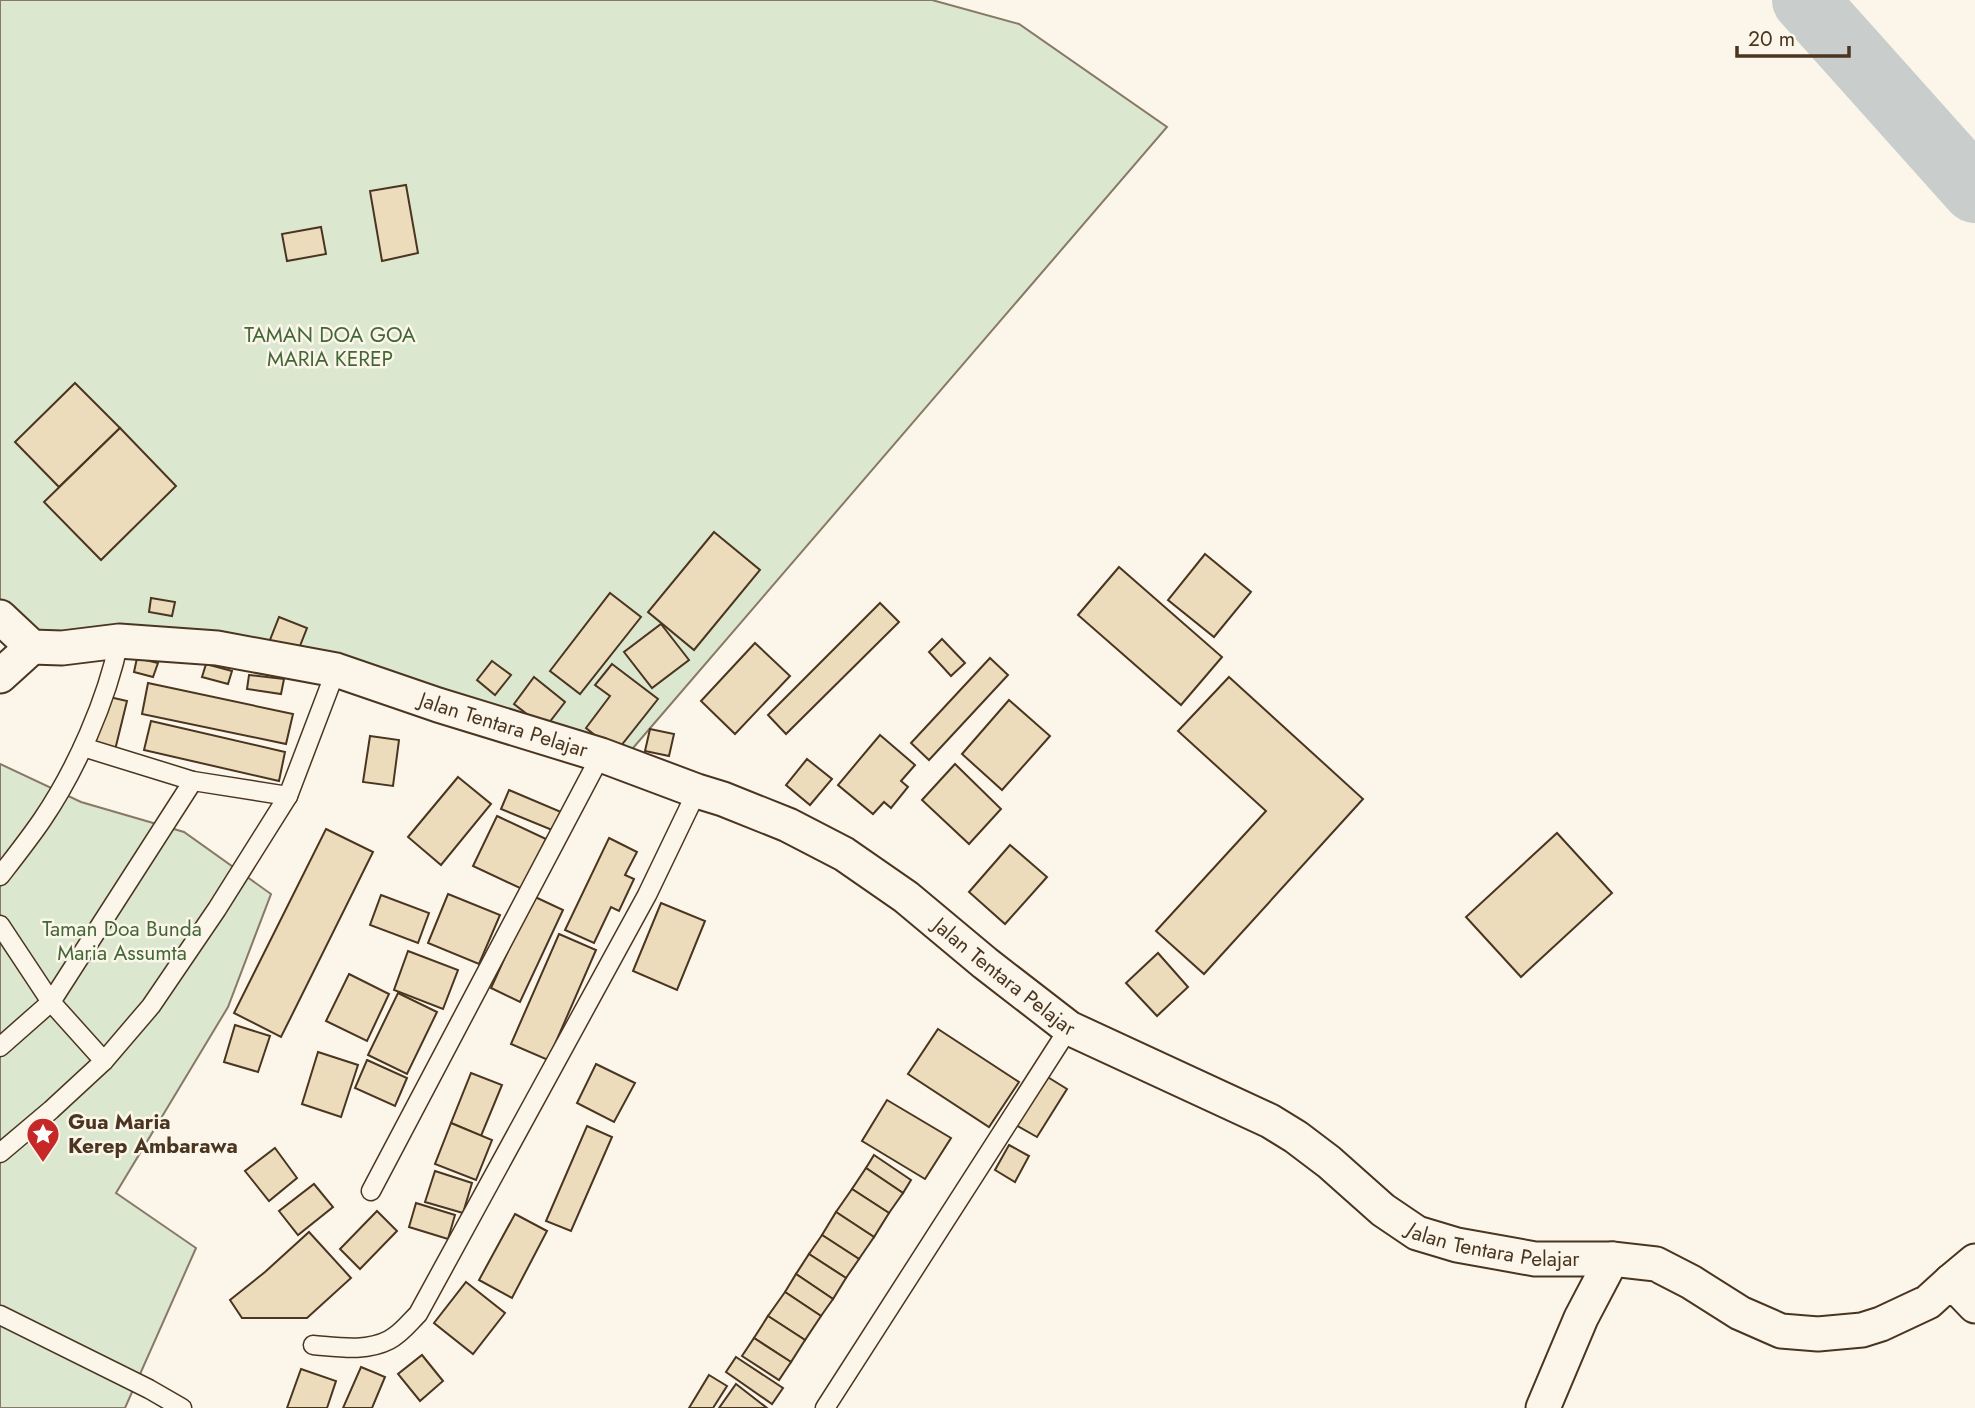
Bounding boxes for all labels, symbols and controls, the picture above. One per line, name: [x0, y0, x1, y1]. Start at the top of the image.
scale bar: [1737, 14, 1849, 58]
text: 20 m: [1748, 24, 1795, 54]
park label: TAMAN DOA GOA MARIA KEREP: [244, 320, 416, 374]
street label: Jalan Tentara Pelajar: [412, 684, 592, 765]
street label: Jalan Tentara Pelajar: [924, 909, 1081, 1044]
park label: Taman Doa Bunda Maria Assumta: [42, 914, 202, 968]
place label: Gua Maria Kerep Ambarawa: [68, 1107, 238, 1161]
place icon: Gua Maria Kerep Ambarawa: [24, 1115, 62, 1164]
street label: Jalan Tentara Pelajar: [1398, 1214, 1580, 1274]

